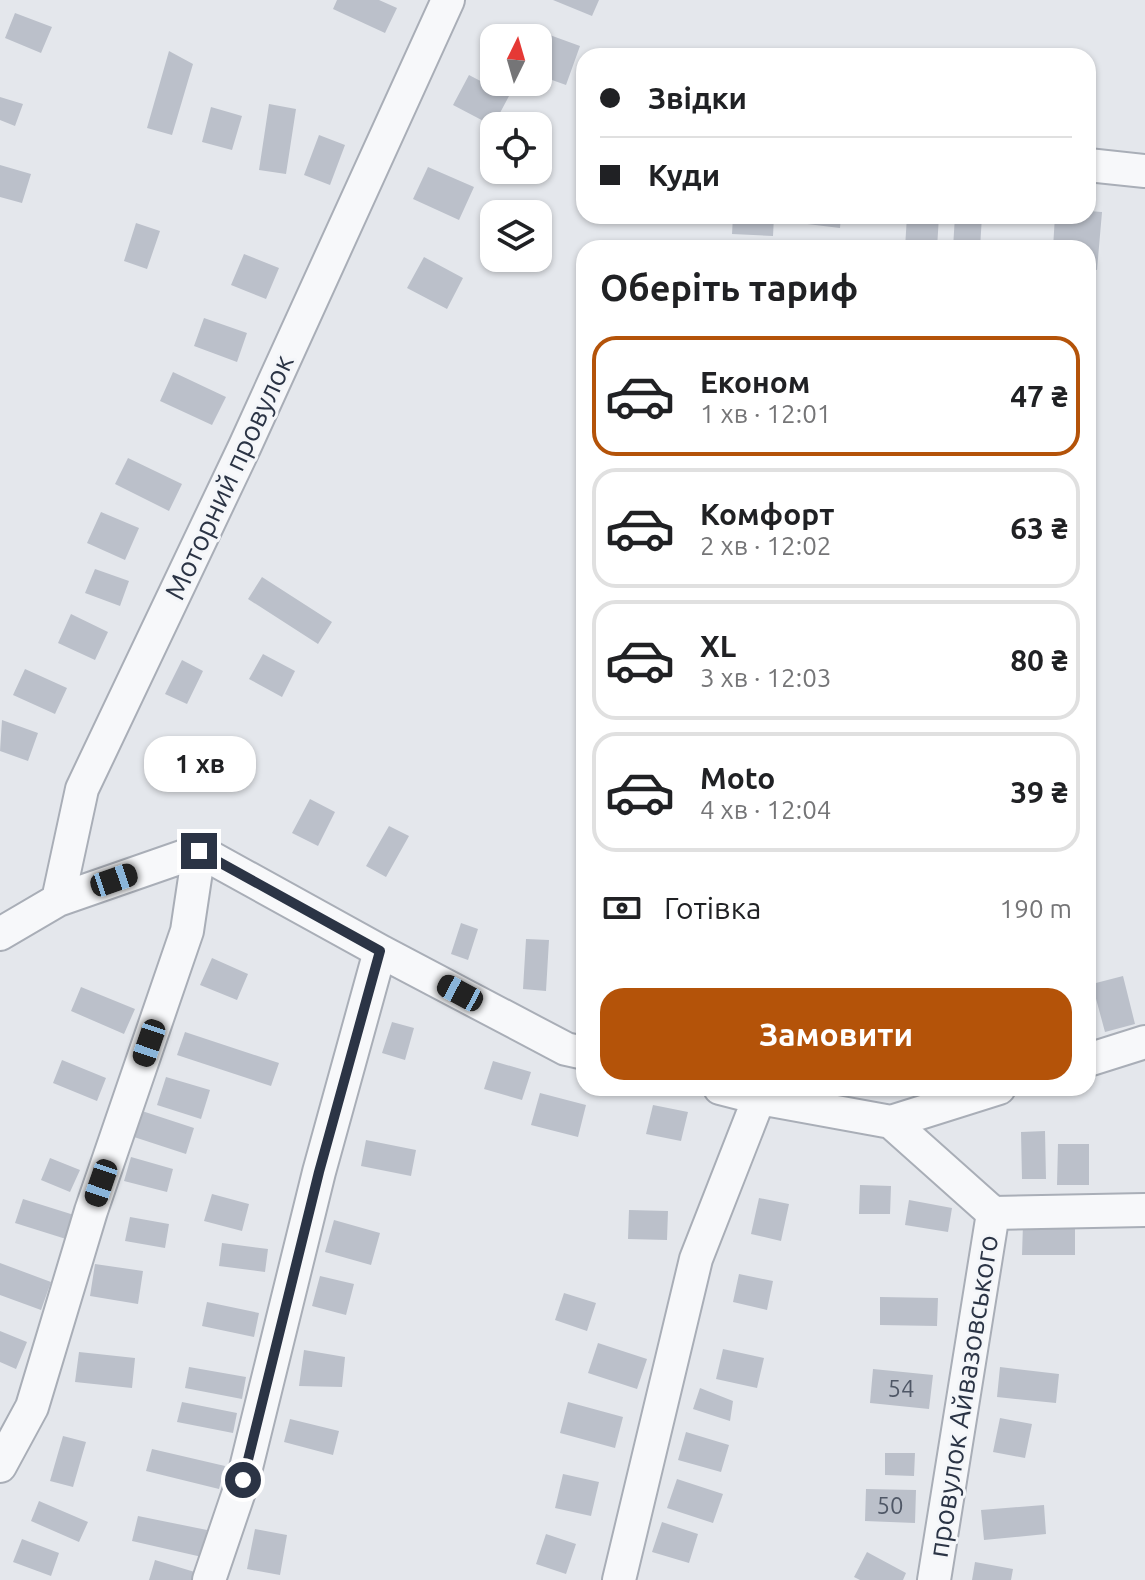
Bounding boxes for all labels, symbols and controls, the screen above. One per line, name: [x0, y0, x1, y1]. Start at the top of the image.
north arrow: [480, 24, 552, 96]
map controls: [480, 24, 552, 272]
text: Звідки: [648, 81, 747, 115]
button: locate: [480, 112, 552, 184]
text: Куди: [648, 158, 720, 192]
button: layers: [480, 200, 552, 272]
text: Оберіть тариф: [600, 267, 858, 308]
street label: Моторний провулок: [158, 350, 299, 604]
icon: car: [604, 360, 676, 432]
text: Економ: [700, 365, 810, 399]
text: 47 ₴: [1010, 379, 1068, 413]
text: 1 хв · 12:01: [700, 399, 831, 428]
icon: car: [604, 492, 676, 564]
text: Комфорт: [700, 497, 834, 531]
text: 63 ₴: [1010, 511, 1068, 545]
text: 2 хв · 12:02: [700, 531, 831, 560]
icon: car: [604, 624, 676, 696]
text: XL: [700, 629, 736, 663]
text: 80 ₴: [1010, 643, 1068, 677]
text: 3 хв · 12:03: [700, 663, 831, 692]
callout: 1 хв: [143, 735, 255, 791]
text: 1 хв: [175, 749, 225, 778]
icon: car: [604, 756, 676, 828]
text: Moto: [700, 761, 775, 795]
text: 39 ₴: [1010, 775, 1068, 809]
text: 4 хв · 12:04: [700, 795, 831, 824]
route end: [181, 833, 217, 869]
car: [87, 861, 141, 899]
icon: cash: [600, 886, 644, 930]
text: Готівка: [664, 891, 761, 925]
text: 190 m: [1000, 894, 1072, 923]
car: [433, 971, 487, 1015]
button: Замовити: [600, 988, 1072, 1080]
car: [130, 1016, 168, 1070]
car: [82, 1156, 120, 1210]
street label: провулок Айвазовського: [922, 1232, 1003, 1559]
house number: 54: [887, 1375, 915, 1402]
route start: [225, 1462, 261, 1498]
house number: 50: [876, 1492, 904, 1519]

